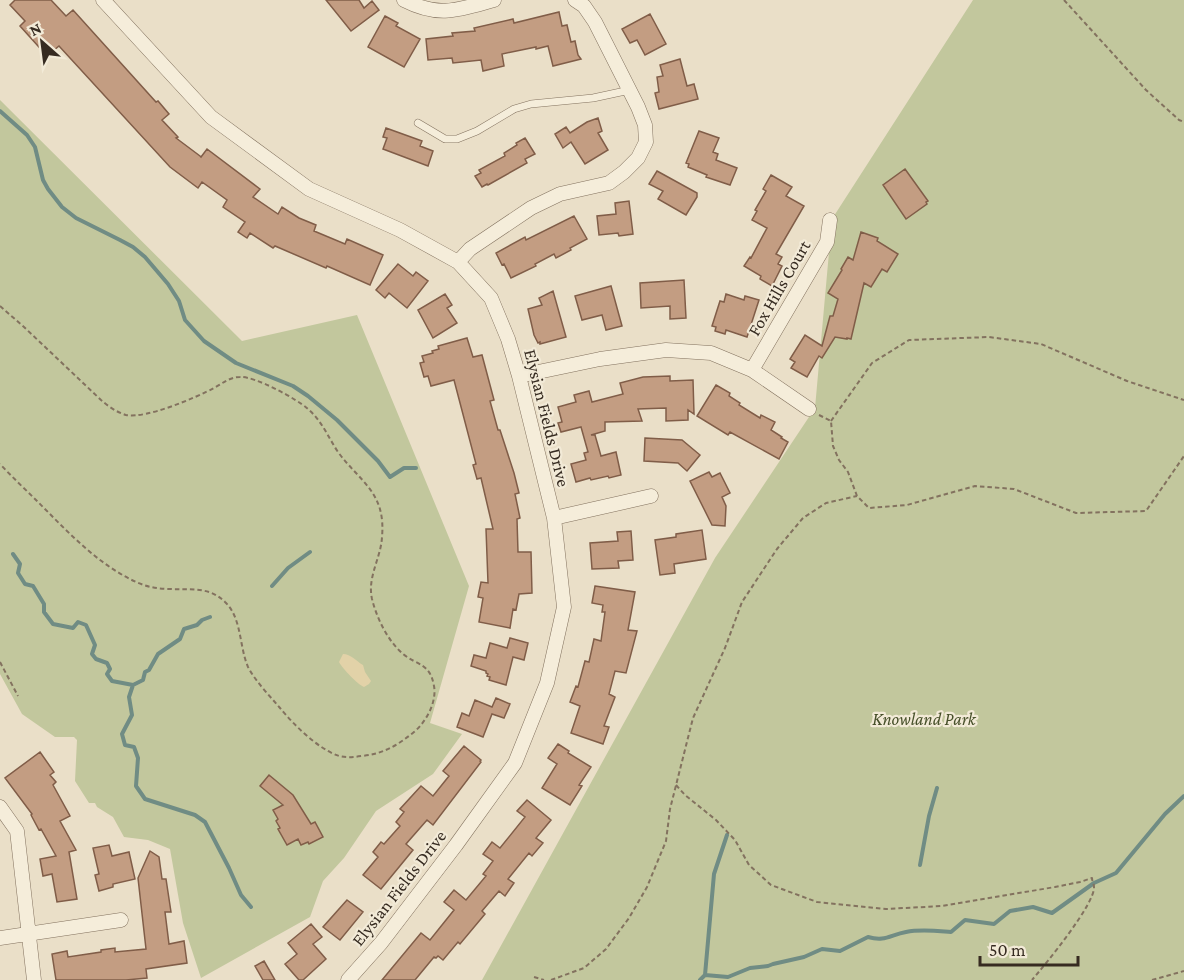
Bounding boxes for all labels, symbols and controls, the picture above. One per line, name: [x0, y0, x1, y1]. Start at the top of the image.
north arrow: [12, 12, 72, 72]
text: N: [26, 19, 44, 39]
street label: Fox Hills Court: [744, 236, 815, 339]
street label: Elysian Fields Drive: [520, 347, 574, 489]
park label: Knowland Park: [872, 709, 977, 729]
street label: Elysian Fields Drive: [348, 826, 450, 950]
scale bar: [980, 929, 1078, 967]
text: 50 m: [989, 940, 1026, 960]

